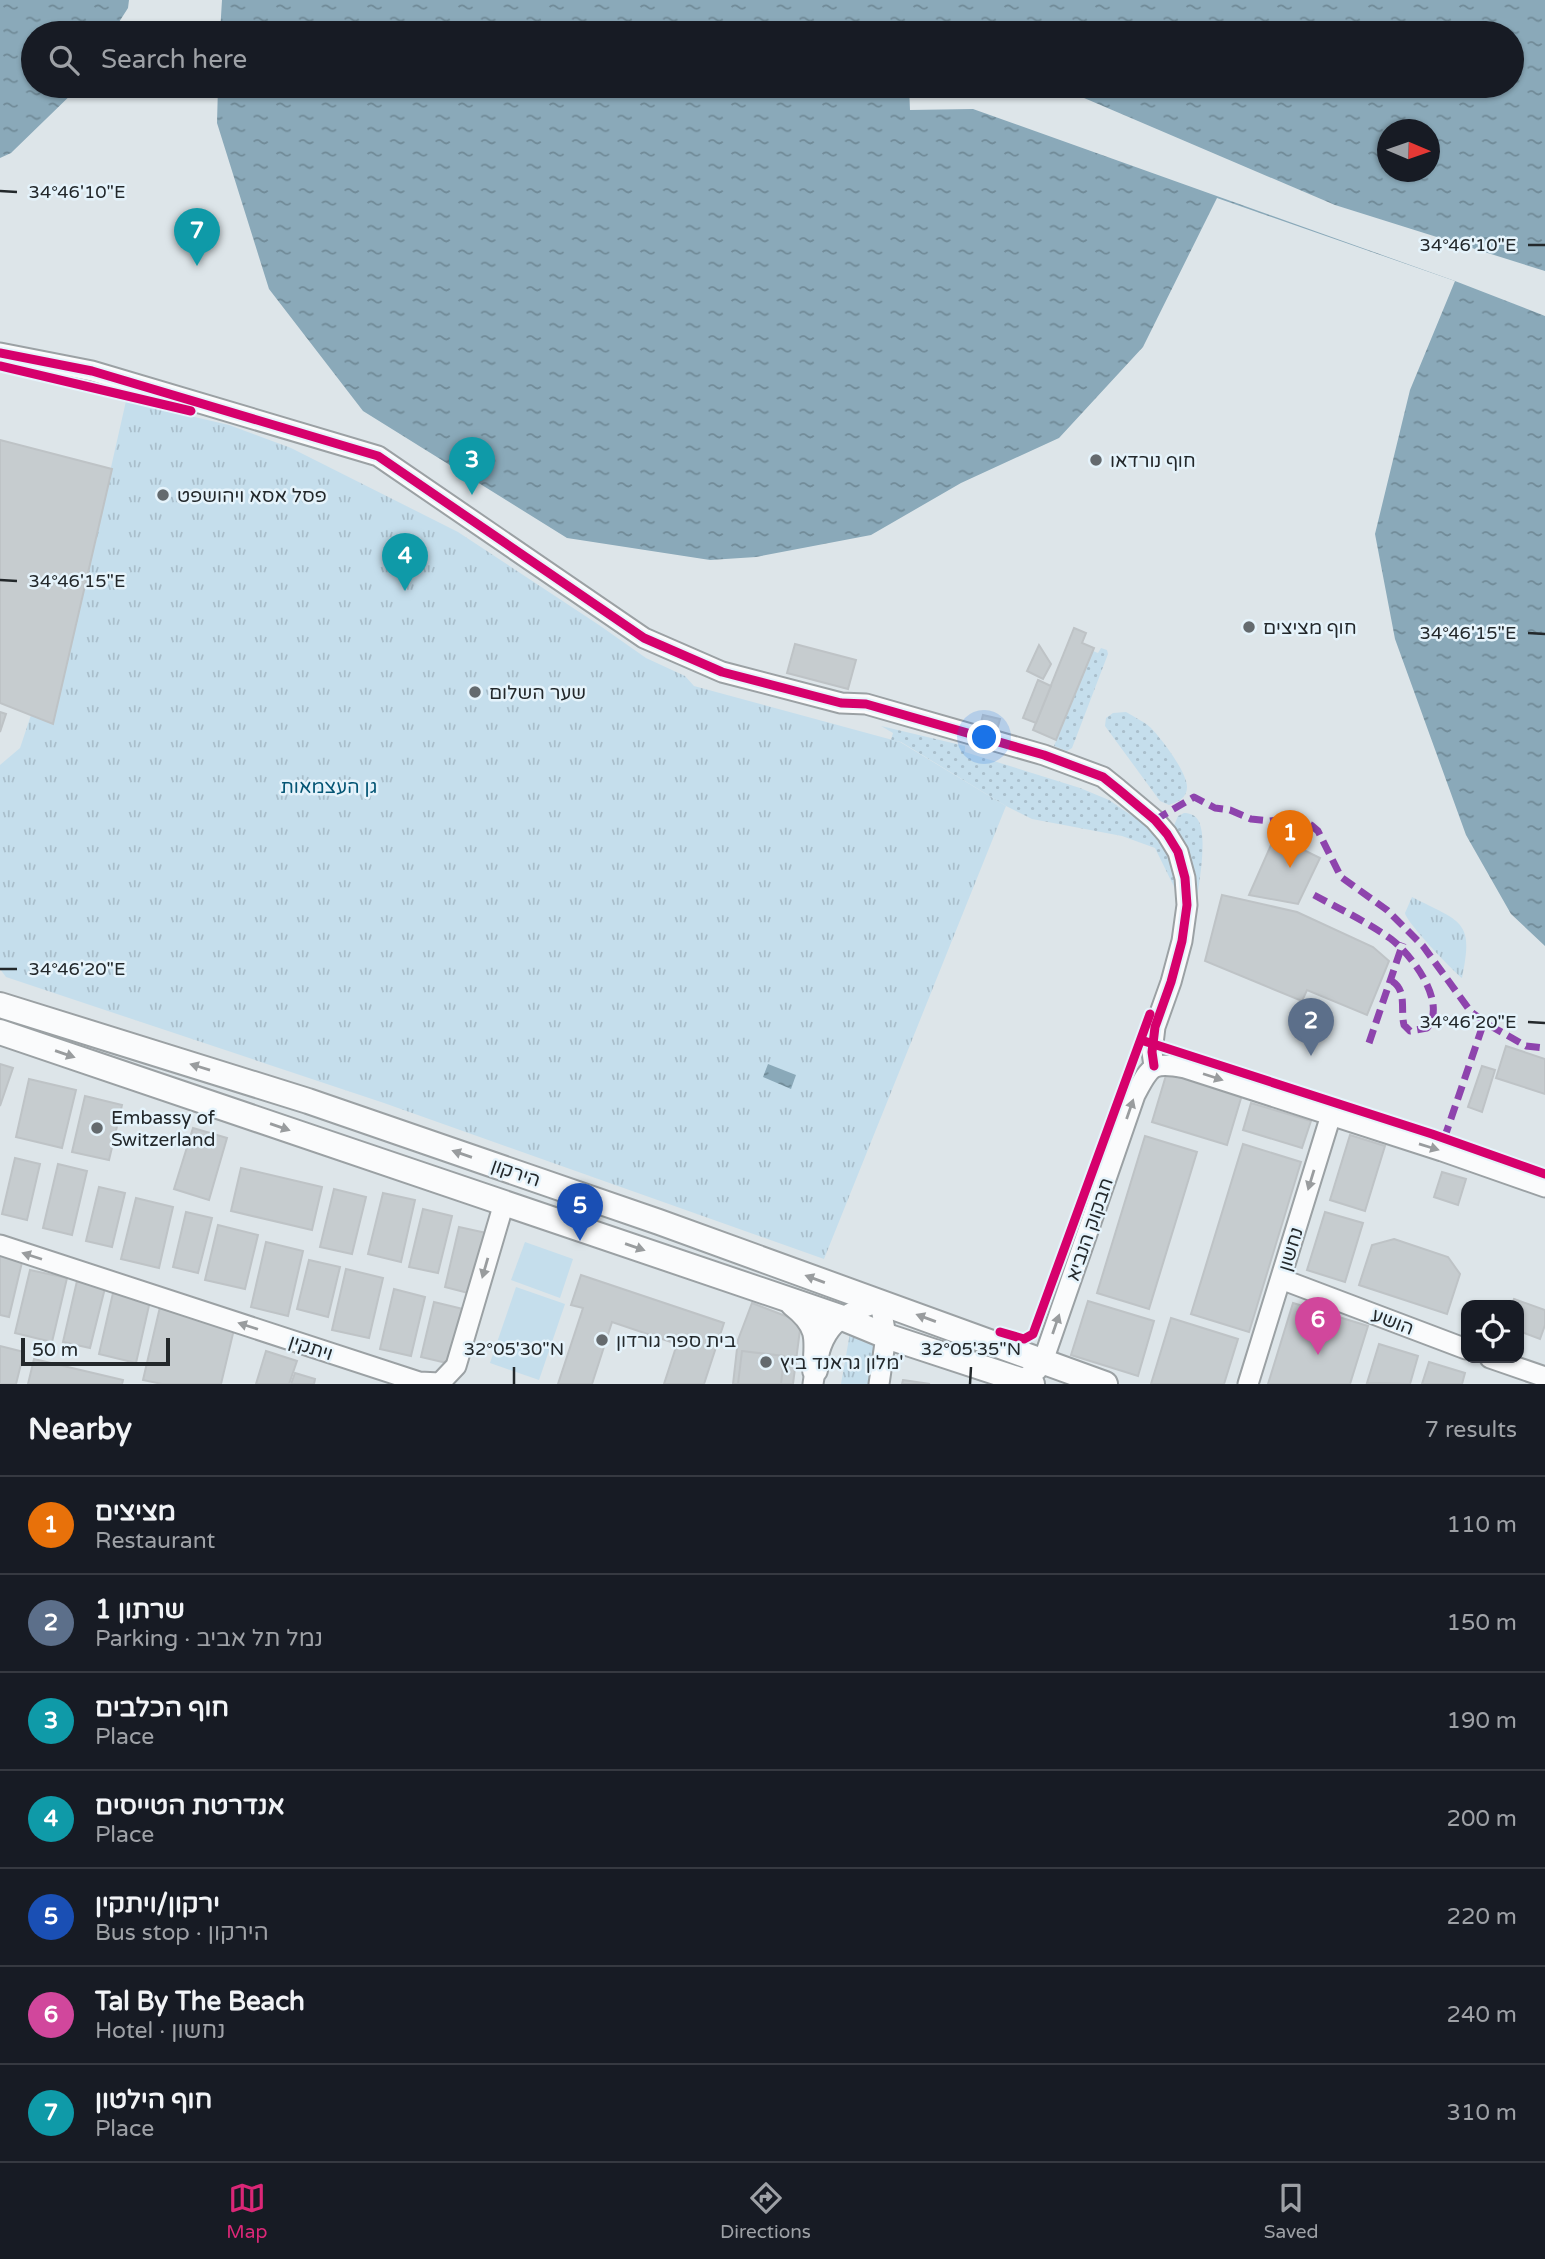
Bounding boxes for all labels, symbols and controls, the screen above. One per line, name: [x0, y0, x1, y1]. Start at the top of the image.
search box: [21, 21, 1524, 98]
icon: search: [45, 41, 83, 79]
text: Search here: [101, 44, 247, 75]
north arrow: [1377, 119, 1440, 182]
text: 34°46'10"E: [29, 181, 125, 203]
pin: 7: [174, 208, 220, 266]
text: 34°46'10"E: [1420, 234, 1516, 256]
pin: 3: [449, 437, 495, 495]
place label: חוף נורדאו: [1110, 450, 1196, 472]
marker: חוף נורדאו: [1088, 452, 1104, 468]
place label: פסל אסא ויהושפט: [177, 485, 327, 507]
marker: פסל אסא ויהושפט: [155, 487, 171, 503]
pin: 4: [382, 533, 428, 591]
text: 34°46'15"E: [29, 570, 125, 592]
place label: חוף מציצים: [1263, 617, 1357, 639]
marker: חוף מציצים: [1241, 619, 1257, 635]
text: 34°46'15"E: [1420, 622, 1516, 644]
place label: שער השלום: [489, 682, 586, 704]
marker: שער השלום: [467, 684, 483, 700]
your location: [967, 720, 1001, 754]
park label: גן העצמאות: [281, 776, 377, 798]
pin: 1: [1267, 810, 1313, 868]
text: 34°46'20"E: [29, 958, 125, 980]
pin: 2: [1288, 998, 1334, 1056]
text: 34°46'20"E: [1420, 1011, 1516, 1033]
one-way arrow: [54, 1049, 75, 1060]
one-way arrow: [189, 1062, 210, 1072]
one-way arrow: [1202, 1072, 1223, 1083]
one-way arrow: [1125, 1099, 1136, 1120]
place label: Embassy of Switzerland: [111, 1107, 216, 1151]
marker: Embassy of Switzerland: [89, 1120, 105, 1136]
one-way arrow: [270, 1122, 291, 1133]
one-way arrow: [1419, 1143, 1440, 1153]
one-way arrow: [452, 1148, 473, 1159]
street label: הירקון: [488, 1154, 543, 1192]
one-way arrow: [1306, 1170, 1316, 1191]
street label: חבקוק הנביא: [1062, 1175, 1118, 1284]
pin: 5: [557, 1183, 603, 1241]
street label: נחשון: [1274, 1225, 1308, 1274]
one-way arrow: [624, 1243, 645, 1253]
one-way arrow: [21, 1250, 42, 1260]
one-way arrow: [479, 1258, 489, 1279]
one-way arrow: [805, 1273, 826, 1284]
pin: 6: [1295, 1297, 1341, 1355]
map controls: [1461, 1300, 1524, 1363]
button: locate: [1461, 1300, 1524, 1363]
street label: הושע: [1368, 1304, 1417, 1340]
one-way arrow: [915, 1313, 936, 1324]
one-way arrow: [1051, 1314, 1062, 1335]
one-way arrow: [238, 1320, 259, 1331]
place label: בית ספר גורדון: [616, 1330, 736, 1352]
street label: ויתקין: [286, 1331, 335, 1365]
marker: בית ספר גורדון: [594, 1332, 610, 1348]
scale bar: [21, 1335, 170, 1367]
text: 32°05'30"N: [464, 1338, 564, 1360]
text: 32°05'35"N: [921, 1338, 1021, 1360]
text: 50 m: [32, 1339, 78, 1361]
place label: מלון גראנד ביץ': [780, 1352, 904, 1374]
marker: מלון גראנד ביץ': [758, 1354, 774, 1370]
text: Nearby: [28, 1411, 132, 1448]
text: 7 results: [1424, 1416, 1517, 1444]
text: מציצים: [95, 1496, 176, 1527]
text: 1: [44, 1511, 58, 1539]
text: 110 m: [1447, 1511, 1517, 1539]
text: Restaurant: [95, 1527, 215, 1555]
text: שרתון 1: [95, 1594, 185, 1625]
text: 2: [44, 1609, 58, 1637]
text: 150 m: [1447, 1609, 1517, 1637]
text: Parking · נמל תל אביב: [95, 1625, 323, 1653]
text: חוף הכלבים: [95, 1692, 229, 1723]
text: 3: [44, 1707, 58, 1735]
text: 190 m: [1447, 1707, 1517, 1735]
text: Place: [95, 1723, 154, 1751]
text: אנדרטת הטייסים: [95, 1790, 285, 1821]
text: 4: [44, 1805, 58, 1833]
text: 200 m: [1447, 1805, 1517, 1833]
text: Place: [95, 1821, 154, 1849]
text: ירקון/ויתקין: [95, 1888, 220, 1919]
text: 5: [44, 1903, 58, 1931]
text: 220 m: [1447, 1903, 1517, 1931]
text: Bus stop · הירקון: [95, 1919, 269, 1947]
text: Tal By The Beach: [95, 1986, 305, 2017]
text: 6: [44, 2001, 58, 2029]
text: 240 m: [1447, 2001, 1517, 2029]
text: Hotel · נחשון: [95, 2017, 225, 2045]
text: חוף הילטון: [95, 2084, 212, 2115]
text: 7: [44, 2099, 58, 2127]
text: 310 m: [1447, 2099, 1517, 2127]
text: Place: [95, 2115, 154, 2143]
tab: Map: [226, 2179, 267, 2243]
tab: Directions: [720, 2179, 811, 2243]
tab: Saved: [1264, 2179, 1319, 2243]

